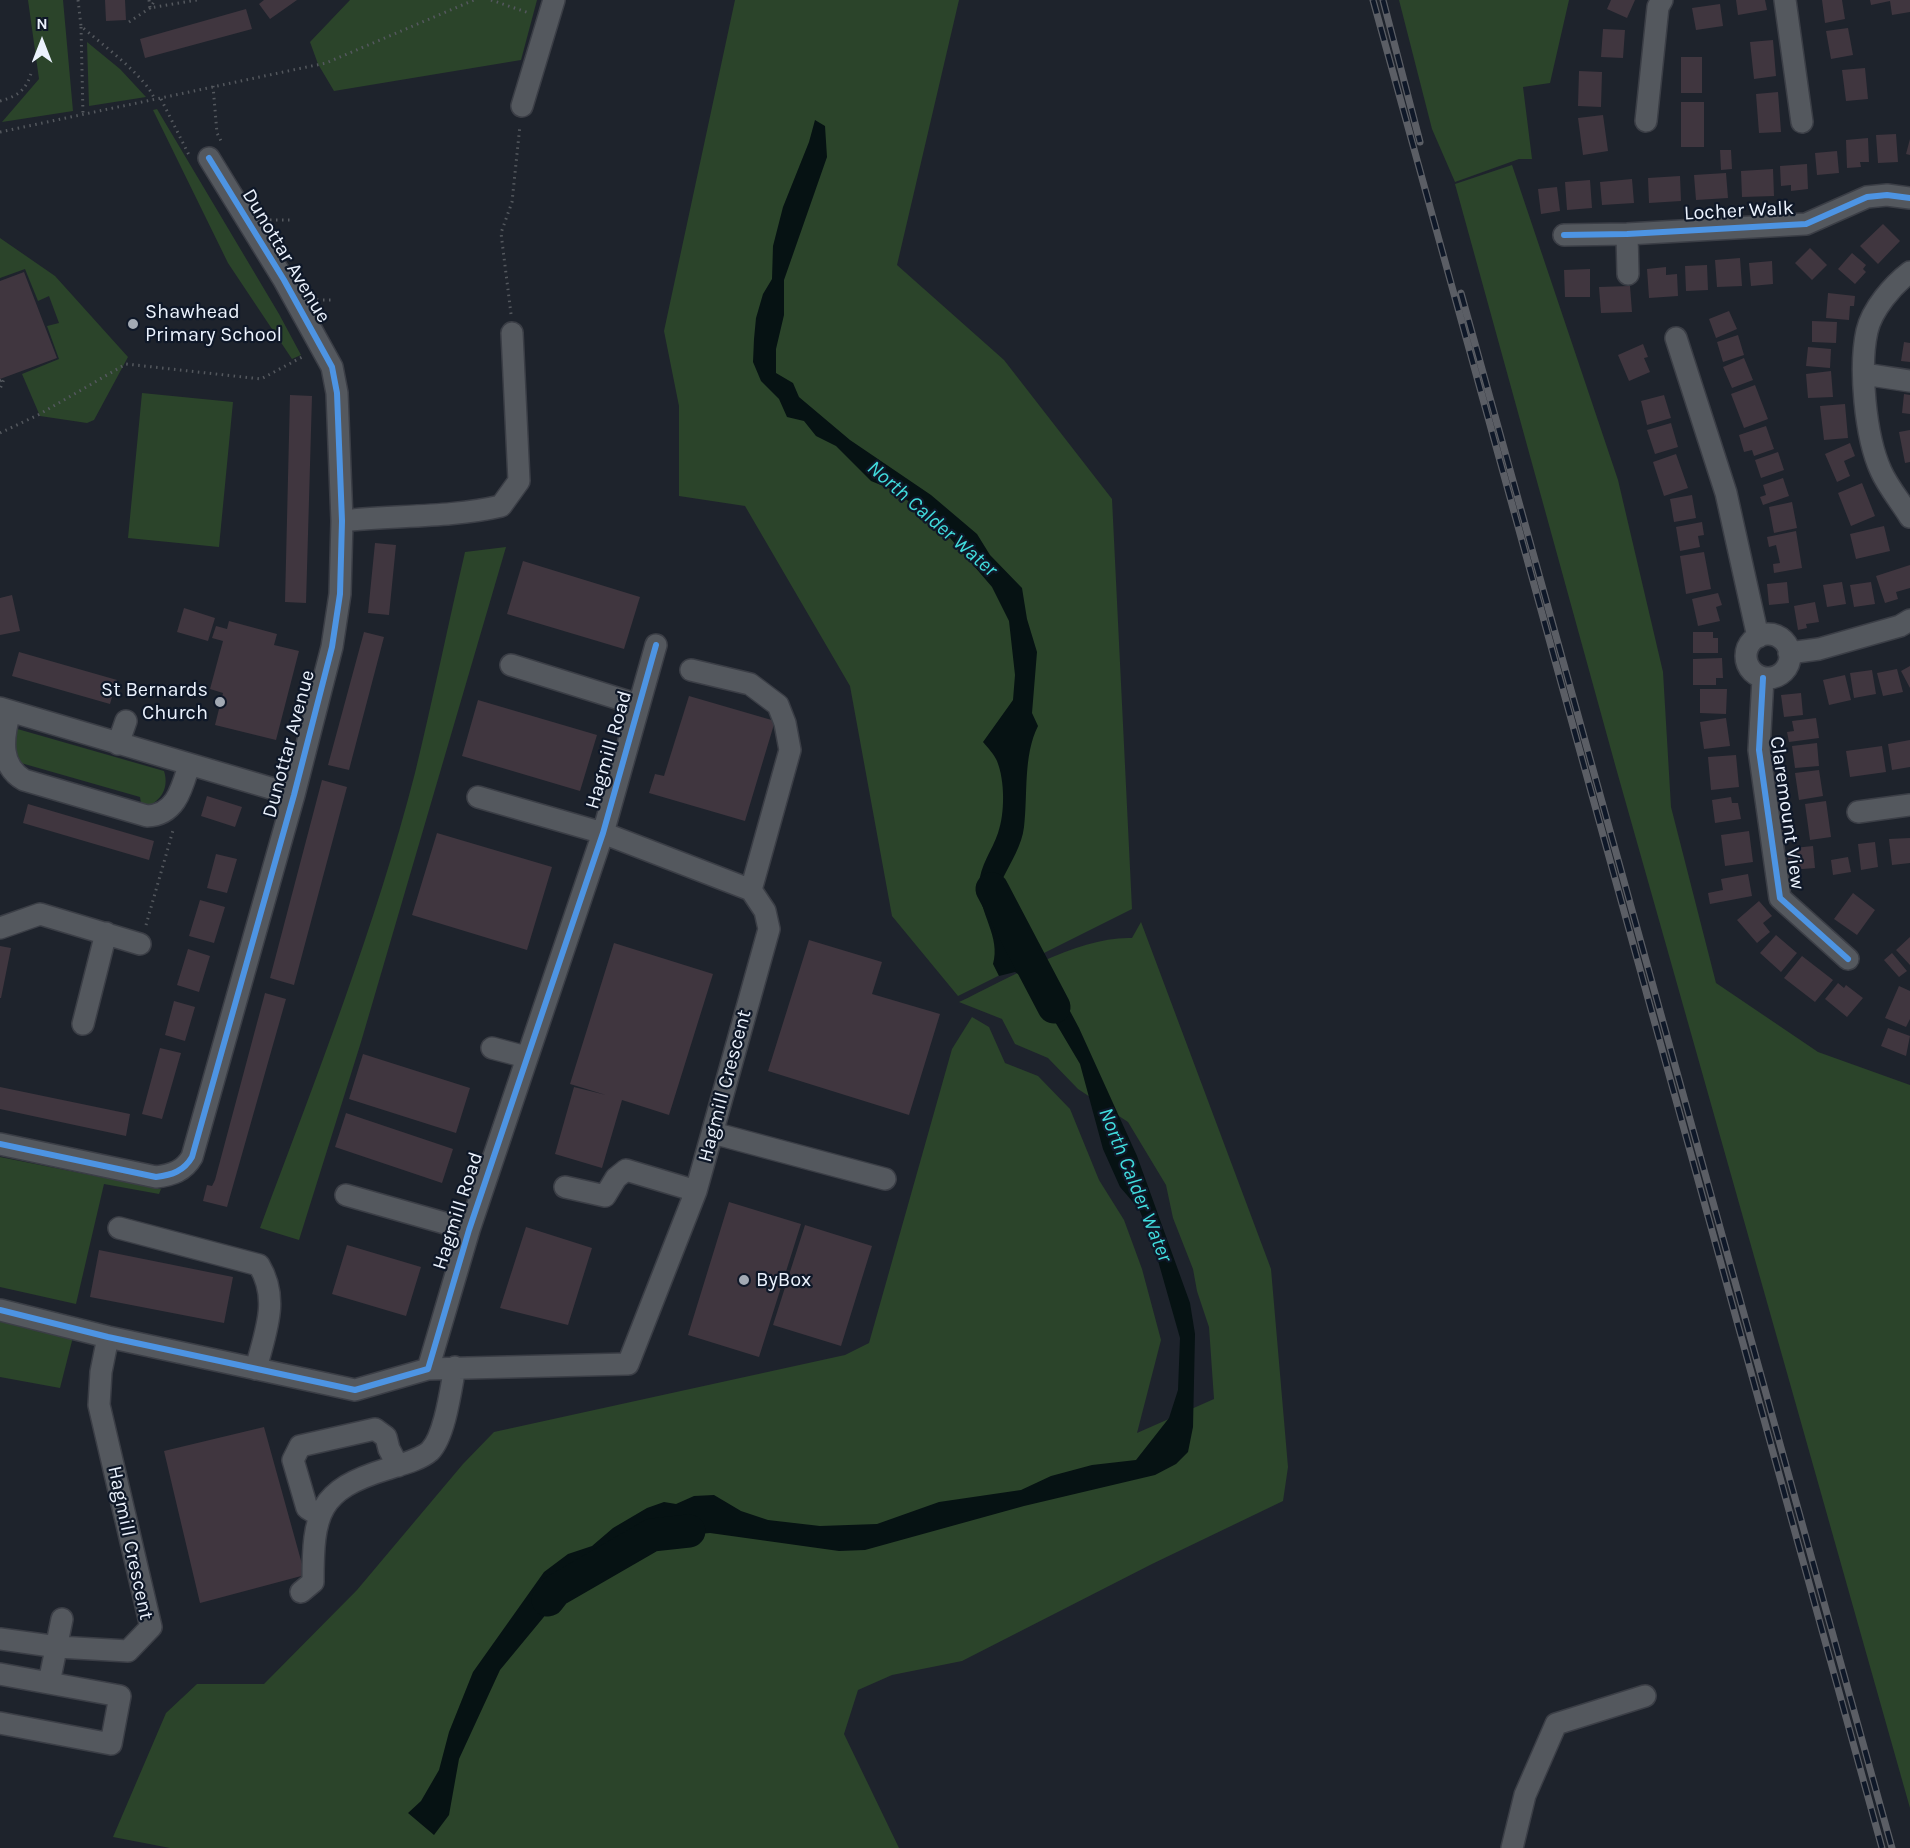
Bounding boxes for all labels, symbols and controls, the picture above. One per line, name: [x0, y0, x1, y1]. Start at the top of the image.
north arrow: [12, 12, 72, 72]
text: N: [36, 14, 48, 33]
street label: Dunottar Avenue: [237, 185, 335, 327]
street label: Locher Walk: [1683, 196, 1795, 226]
place label: Shawhead Primary School: [145, 300, 282, 347]
marker: Shawhead Primary School: [126, 317, 140, 331]
water label: North Calder Water: [862, 456, 1002, 582]
street label: Dunottar Avenue: [258, 667, 320, 821]
place label: St Bernards Church: [101, 678, 208, 725]
street label: Hagmill Road: [581, 688, 637, 812]
marker: St Bernards Church: [213, 695, 227, 709]
street label: Claremount View: [1764, 735, 1810, 891]
street label: Hagmill Crescent: [693, 1007, 757, 1165]
water label: North Calder Water: [1093, 1104, 1177, 1266]
street label: Hagmill Road: [428, 1149, 488, 1273]
place label: ByBox: [756, 1268, 811, 1292]
marker: ByBox: [737, 1273, 751, 1287]
street label: Hagmill Crescent: [102, 1464, 158, 1622]

